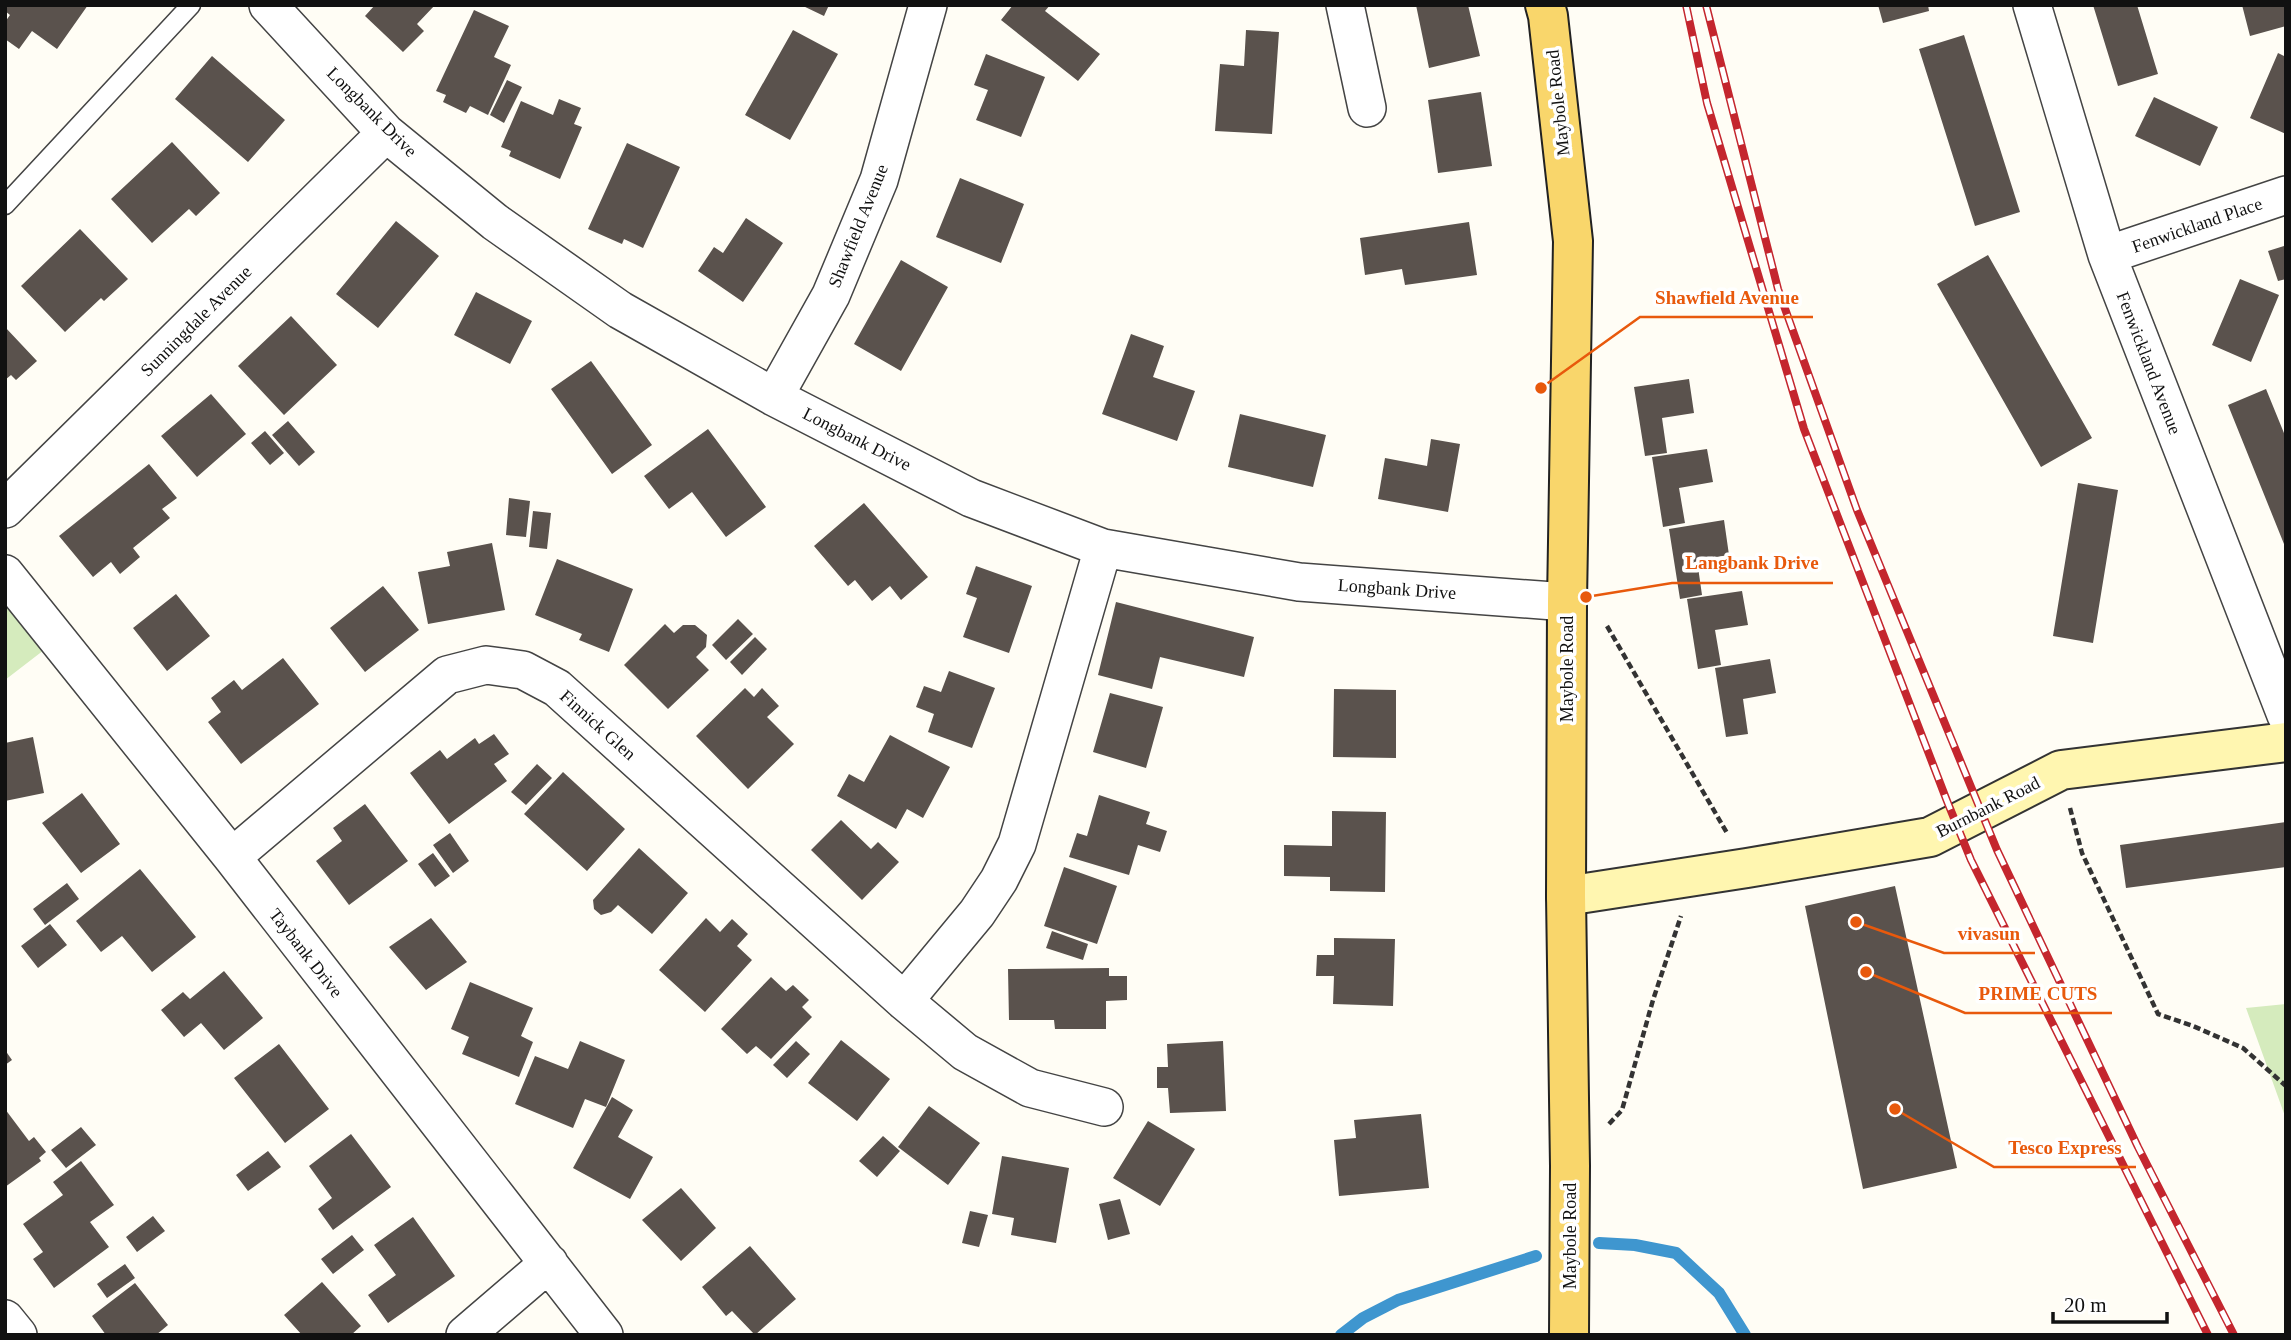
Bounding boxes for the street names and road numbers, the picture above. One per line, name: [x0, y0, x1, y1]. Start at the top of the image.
street label: Maybole Road: [1542, 49, 1574, 157]
street label: Longbank Drive: [323, 63, 421, 161]
street label: Shawfield Avenue: [824, 161, 892, 291]
street label: Fenwickland Place: [2129, 193, 2265, 257]
street label: Sunningdale Avenue: [137, 262, 255, 380]
street label: Fenwickland Avenue: [2113, 289, 2185, 437]
street label: Longbank Drive: [800, 403, 914, 475]
street label: Longbank Drive: [1337, 575, 1457, 603]
street label: Maybole Road: [1557, 616, 1577, 722]
street label: Finnick Glen: [556, 686, 640, 764]
street label: Burnbank Road: [1933, 772, 2043, 842]
street label: Taybank Drive: [265, 905, 347, 1001]
street label: Maybole Road: [1560, 1183, 1580, 1289]

